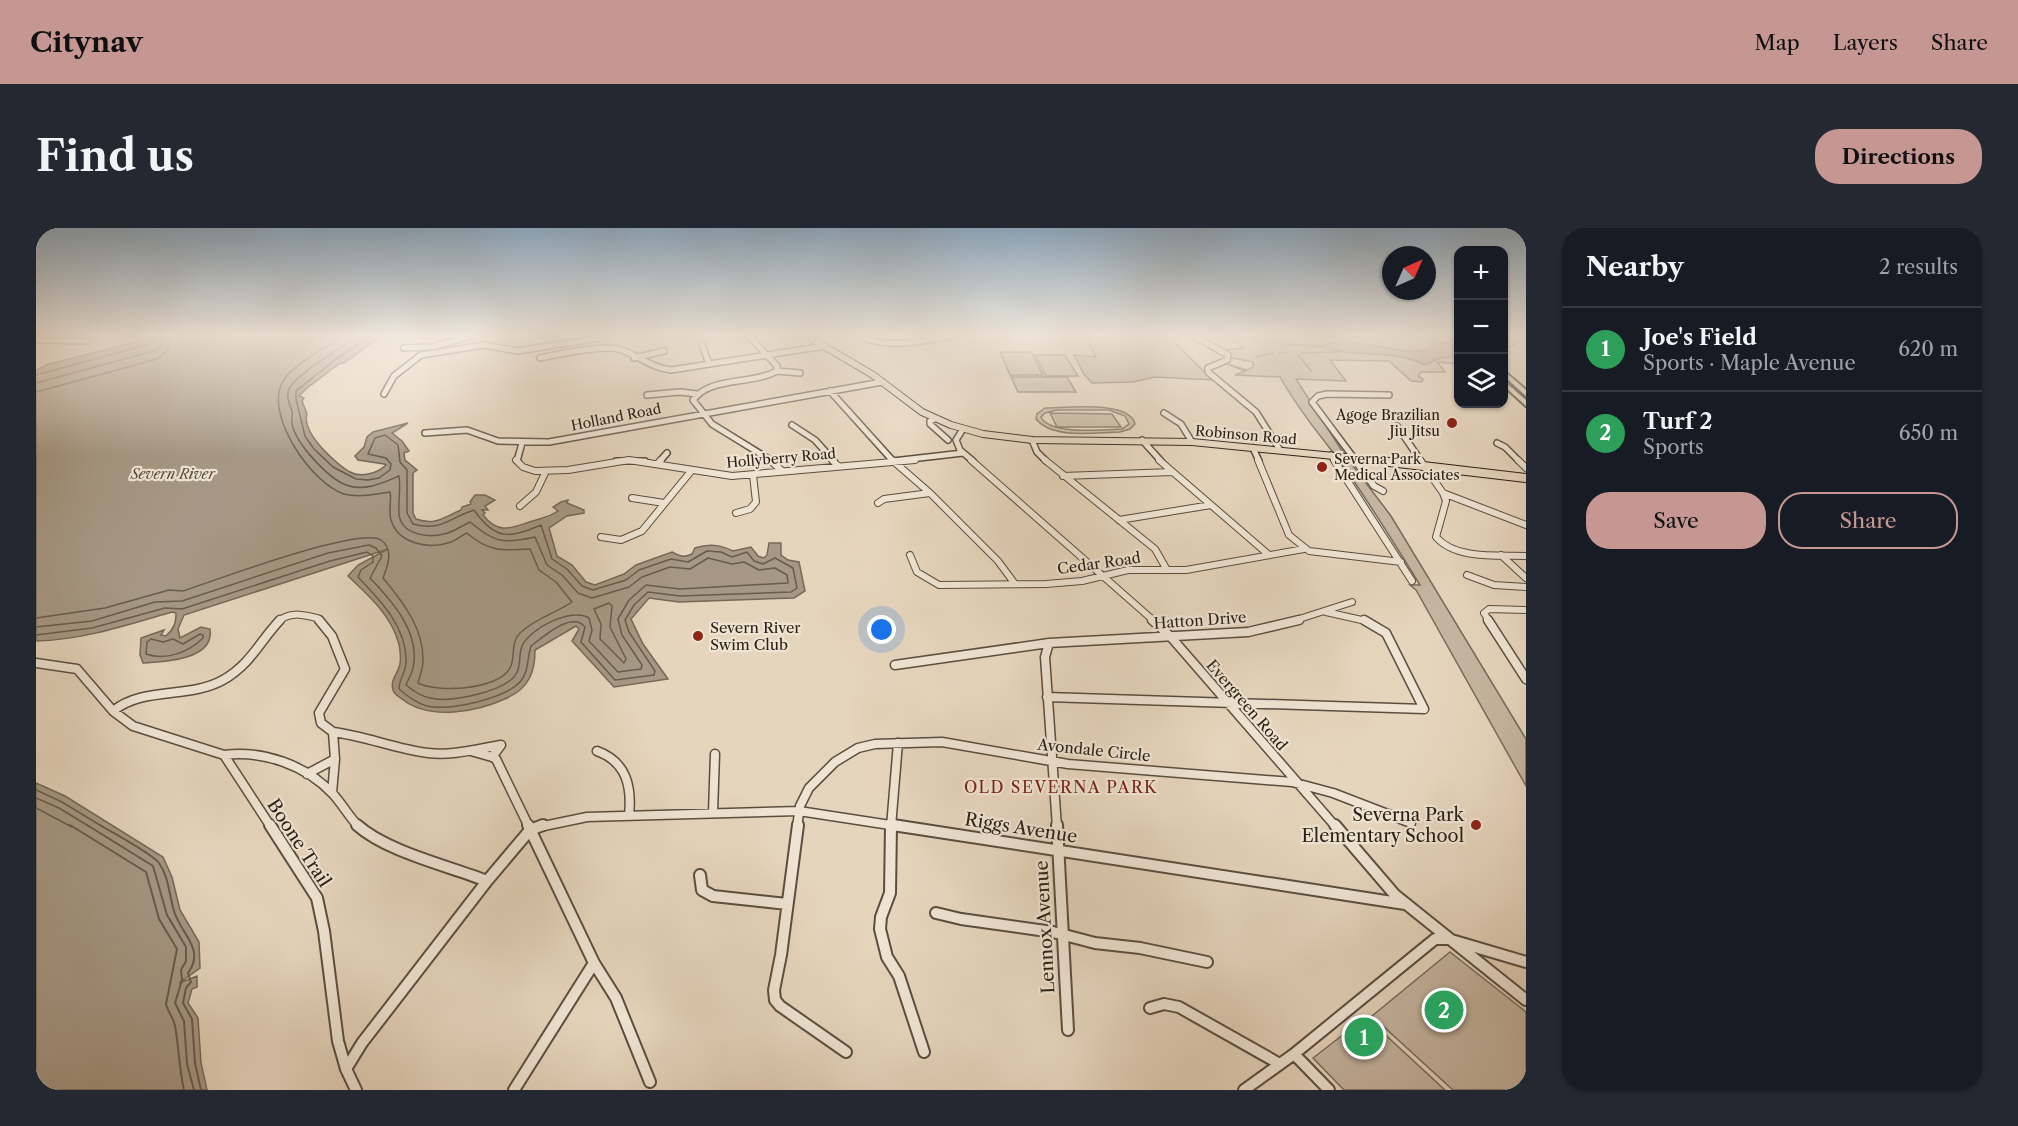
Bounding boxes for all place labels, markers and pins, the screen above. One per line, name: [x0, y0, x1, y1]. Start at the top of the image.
place label: Agoge Brazilian Jiu Jitsu: [1335, 406, 1440, 440]
marker: Agoge Brazilian Jiu Jitsu: [1445, 416, 1459, 430]
place label: Severna Park Medical Associates: [1334, 450, 1460, 484]
marker: Severna Park Medical Associates: [1315, 460, 1329, 474]
place label: Severn River Swim Club: [710, 618, 801, 654]
marker: Severn River Swim Club: [691, 629, 705, 643]
place label: Severna Park Elementary School: [1301, 804, 1466, 847]
marker: Severna Park Elementary School: [1469, 818, 1483, 832]
pin: 2: [1424, 988, 1464, 1032]
pin: 1: [1344, 1014, 1384, 1060]

